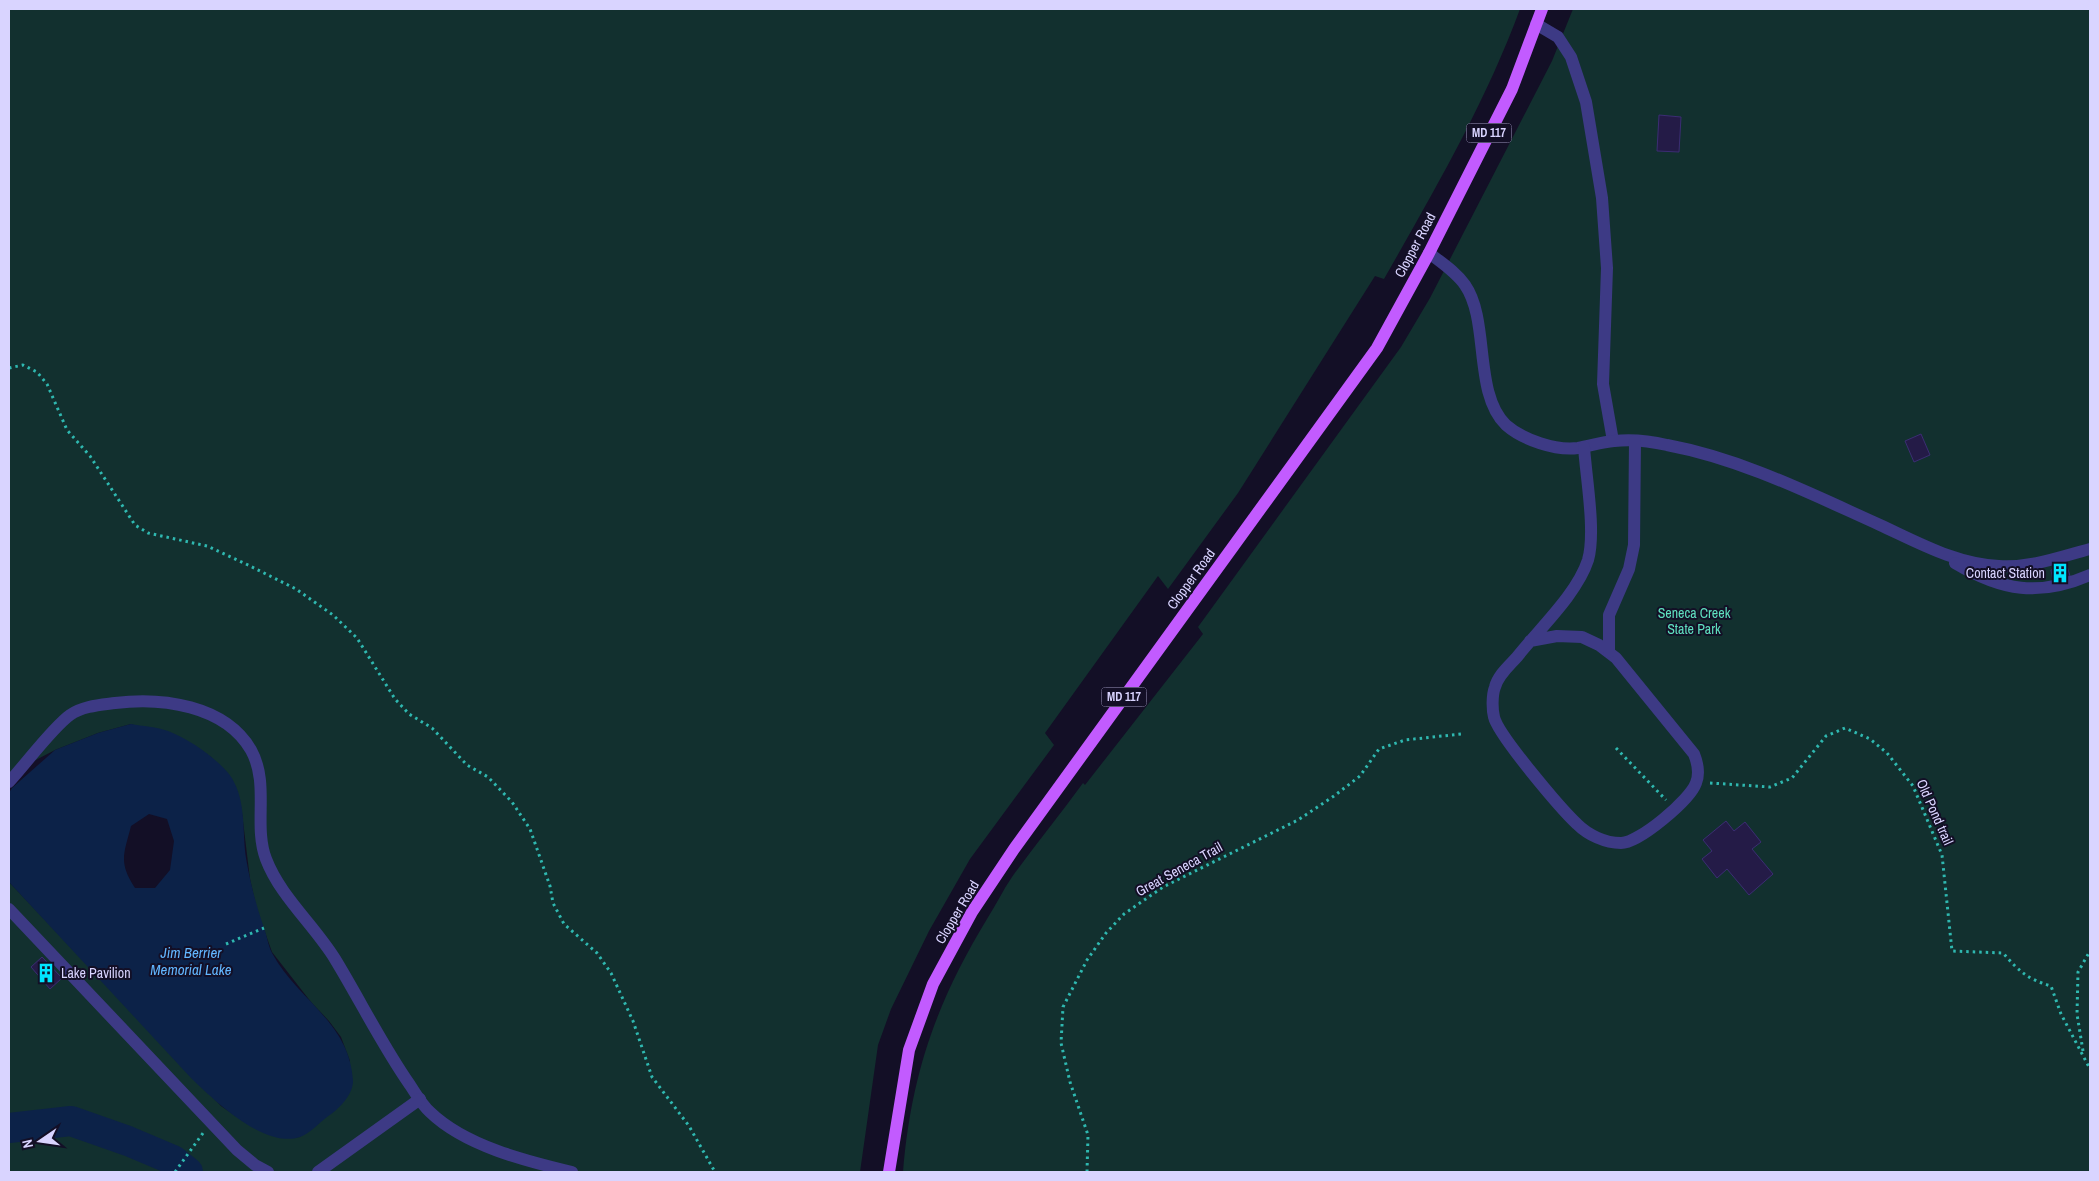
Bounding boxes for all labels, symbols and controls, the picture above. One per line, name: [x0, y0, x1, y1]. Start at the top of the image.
road number: MD 117: [1466, 124, 1512, 142]
street label: Clopper Road: [1390, 210, 1440, 280]
street label: Clopper Road: [1163, 545, 1219, 613]
building icon: Contact Station: [2049, 562, 2071, 584]
place label: Contact Station: [1966, 564, 2045, 582]
park label: Seneca Creek State Park: [1658, 604, 1731, 638]
road number: MD 117: [1102, 688, 1146, 706]
street label: Old Pond trail: [1913, 776, 1957, 848]
street label: Great Seneca Trail: [1132, 838, 1226, 900]
street label: Clopper Road: [931, 877, 983, 947]
water label: Jim Berrier Memorial Lake: [150, 942, 232, 980]
building icon: Lake Pavilion: [35, 962, 57, 984]
place label: Lake Pavilion: [61, 964, 131, 982]
north arrow: [15, 1116, 65, 1166]
text: N: [18, 1138, 37, 1150]

